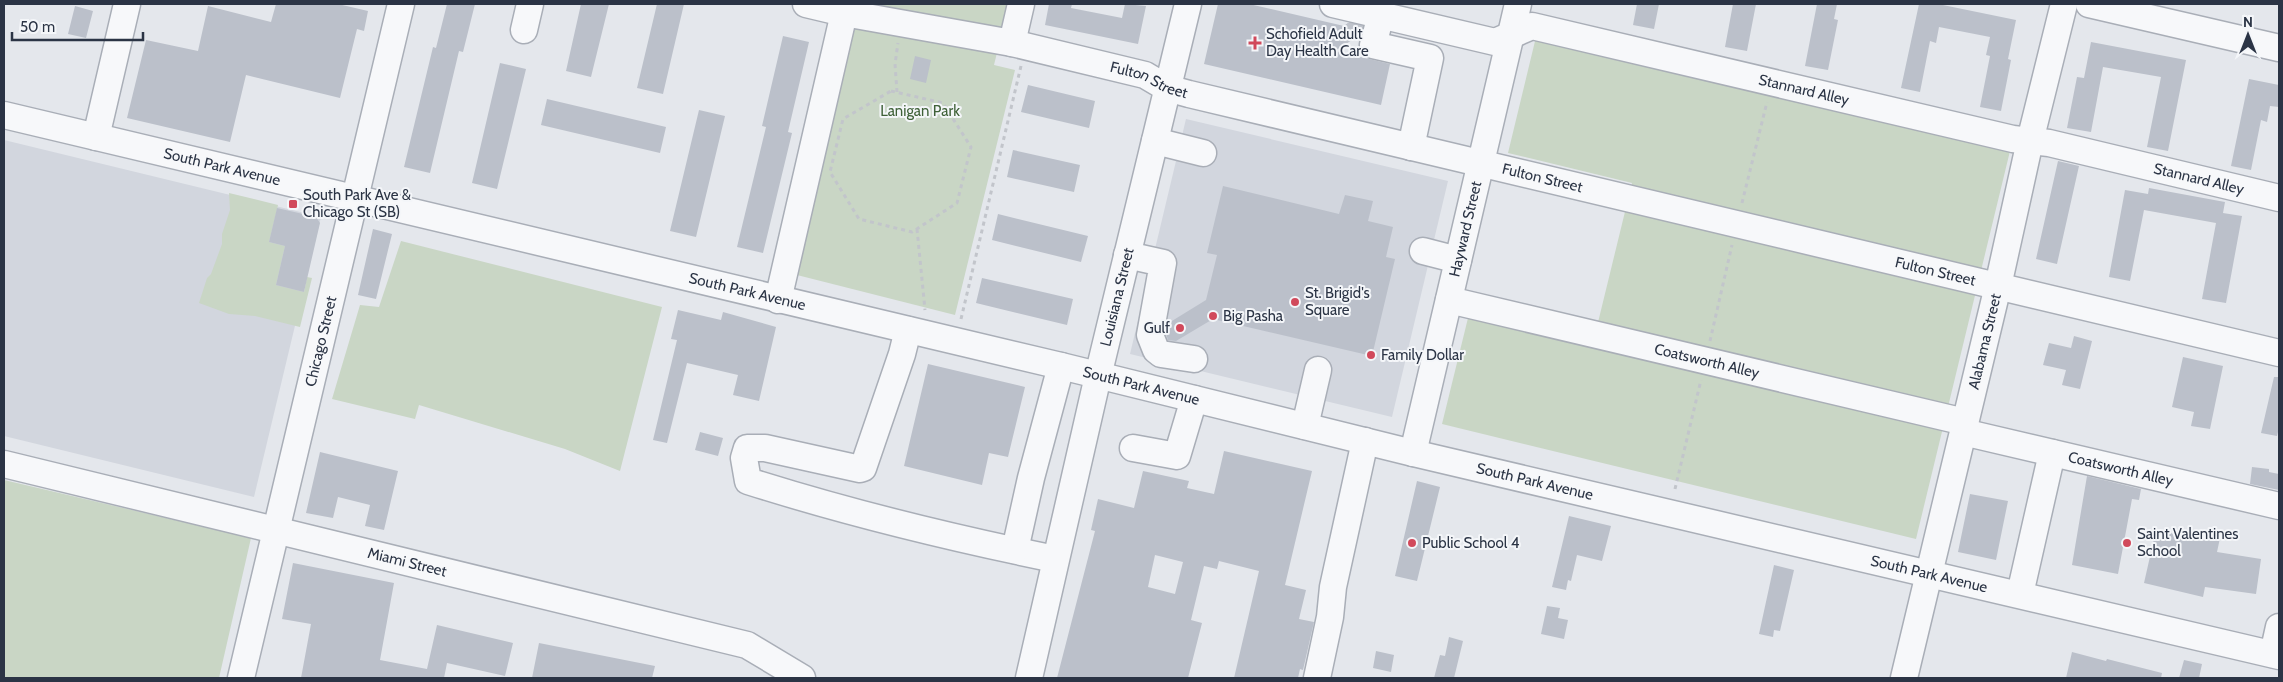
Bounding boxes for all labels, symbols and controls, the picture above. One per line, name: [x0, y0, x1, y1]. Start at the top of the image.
scale bar: [12, 10, 144, 42]
north arrow: [2223, 10, 2273, 60]
text: N: [2243, 13, 2253, 31]
text: 50 m: [20, 18, 55, 36]
place label: Schofield Adult Day Health Care: [1266, 25, 1369, 60]
marker: Schofield Adult Day Health Care: [1248, 36, 1262, 50]
street label: Fulton Street: [1108, 58, 1190, 102]
street label: Stannard Alley: [1757, 71, 1851, 109]
park label: Lanigan Park: [880, 102, 960, 120]
street label: South Park Avenue: [162, 144, 282, 189]
street label: Stannard Alley: [2152, 159, 2246, 198]
street label: Fulton Street: [1500, 160, 1584, 196]
street label: Hayward Street: [1445, 179, 1485, 279]
place label: South Park Ave & Chicago St (SB): [303, 186, 411, 221]
marker: South Park Ave & Chicago St (SB): [287, 198, 299, 210]
street label: Louisiana Street: [1096, 246, 1138, 348]
street label: Fulton Street: [1893, 253, 1977, 290]
street label: South Park Avenue: [687, 269, 808, 314]
place label: St. Brigid's Square: [1305, 284, 1370, 319]
street label: Alabama Street: [1965, 292, 2005, 391]
street label: Chicago Street: [302, 294, 340, 388]
marker: St. Brigid's Square: [1289, 296, 1301, 308]
place label: Big Pasha: [1223, 307, 1284, 325]
marker: Big Pasha: [1207, 310, 1219, 322]
place label: Gulf: [1144, 319, 1170, 337]
marker: Gulf: [1174, 322, 1186, 334]
street label: Coatsworth Alley: [1653, 340, 1762, 382]
place label: Family Dollar: [1381, 346, 1464, 364]
marker: Family Dollar: [1365, 349, 1377, 361]
street label: South Park Avenue: [1081, 363, 1202, 409]
street label: Coatsworth Alley: [2066, 448, 2175, 490]
street label: South Park Avenue: [1474, 459, 1595, 504]
place label: Saint Valentines School: [2137, 525, 2239, 560]
place label: Public School 4: [1422, 534, 1520, 552]
marker: Public School 4: [1406, 537, 1418, 549]
marker: Saint Valentines School: [2121, 537, 2133, 549]
street label: Miami Street: [366, 544, 449, 581]
street label: South Park Avenue: [1869, 552, 1990, 596]

